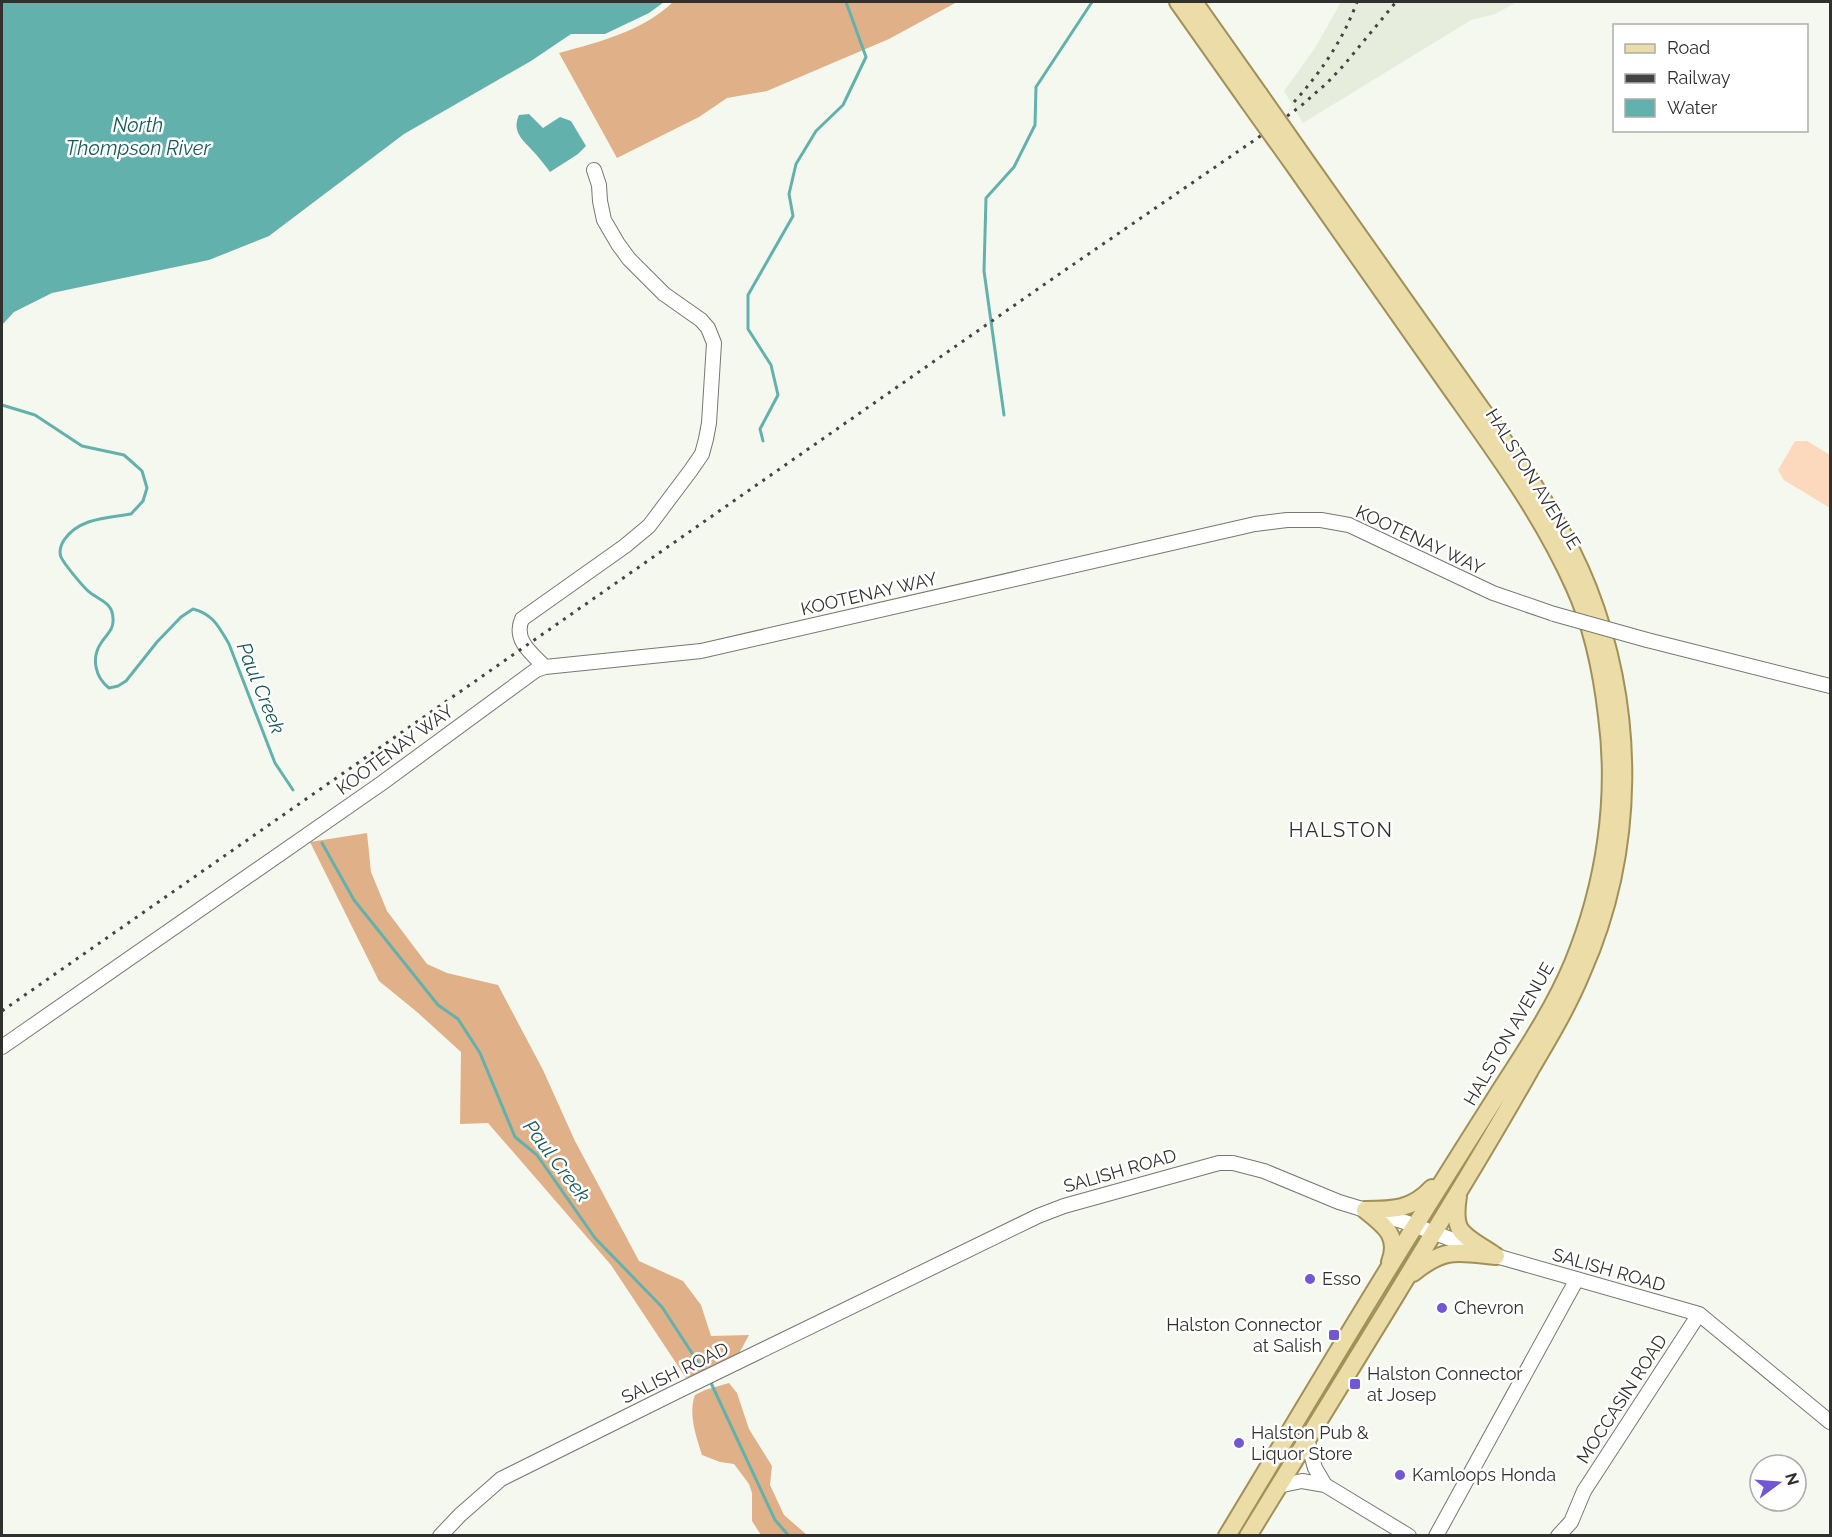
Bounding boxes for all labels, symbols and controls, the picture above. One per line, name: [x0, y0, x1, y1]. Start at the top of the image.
legend: [1613, 24, 1808, 132]
text: Road: [1667, 37, 1710, 58]
text: Railway: [1667, 67, 1731, 88]
text: Water: [1667, 97, 1718, 118]
water label: North Thompson River: [66, 113, 211, 160]
street label: HALSTON AVENUE: [1482, 405, 1585, 553]
street label: KOOTENAY WAY: [1353, 501, 1488, 579]
street label: KOOTENAY WAY: [799, 568, 939, 619]
water label: Paul Creek: [232, 639, 290, 738]
street label: KOOTENAY WAY: [332, 700, 457, 799]
district label: HALSTON: [1289, 818, 1393, 842]
street label: HALSTON AVENUE: [1459, 959, 1558, 1109]
water label: Paul Creek: [518, 1115, 596, 1207]
street label: SALISH ROAD: [1061, 1144, 1179, 1197]
street label: SALISH ROAD: [1550, 1243, 1668, 1296]
place label: Esso: [1322, 1268, 1361, 1289]
marker: Esso: [1303, 1272, 1317, 1286]
place label: Chevron: [1454, 1297, 1524, 1318]
marker: Chevron: [1435, 1301, 1449, 1315]
place label: Halston Connector at Salish: [1166, 1314, 1323, 1356]
marker: Halston Connector at Salish: [1327, 1328, 1341, 1342]
street label: MOCCASIN ROAD: [1572, 1330, 1671, 1467]
street label: SALISH ROAD: [618, 1338, 732, 1408]
place label: Halston Connector at Josep: [1367, 1363, 1523, 1405]
marker: Halston Connector at Josep: [1348, 1377, 1362, 1391]
place label: Halston Pub & Liquor Store: [1251, 1422, 1369, 1464]
marker: Halston Pub & Liquor Store: [1232, 1436, 1246, 1450]
north arrow: [1748, 1453, 1808, 1513]
place label: Kamloops Honda: [1412, 1464, 1556, 1485]
marker: Kamloops Honda: [1393, 1468, 1407, 1482]
text: N: [1781, 1471, 1803, 1487]

